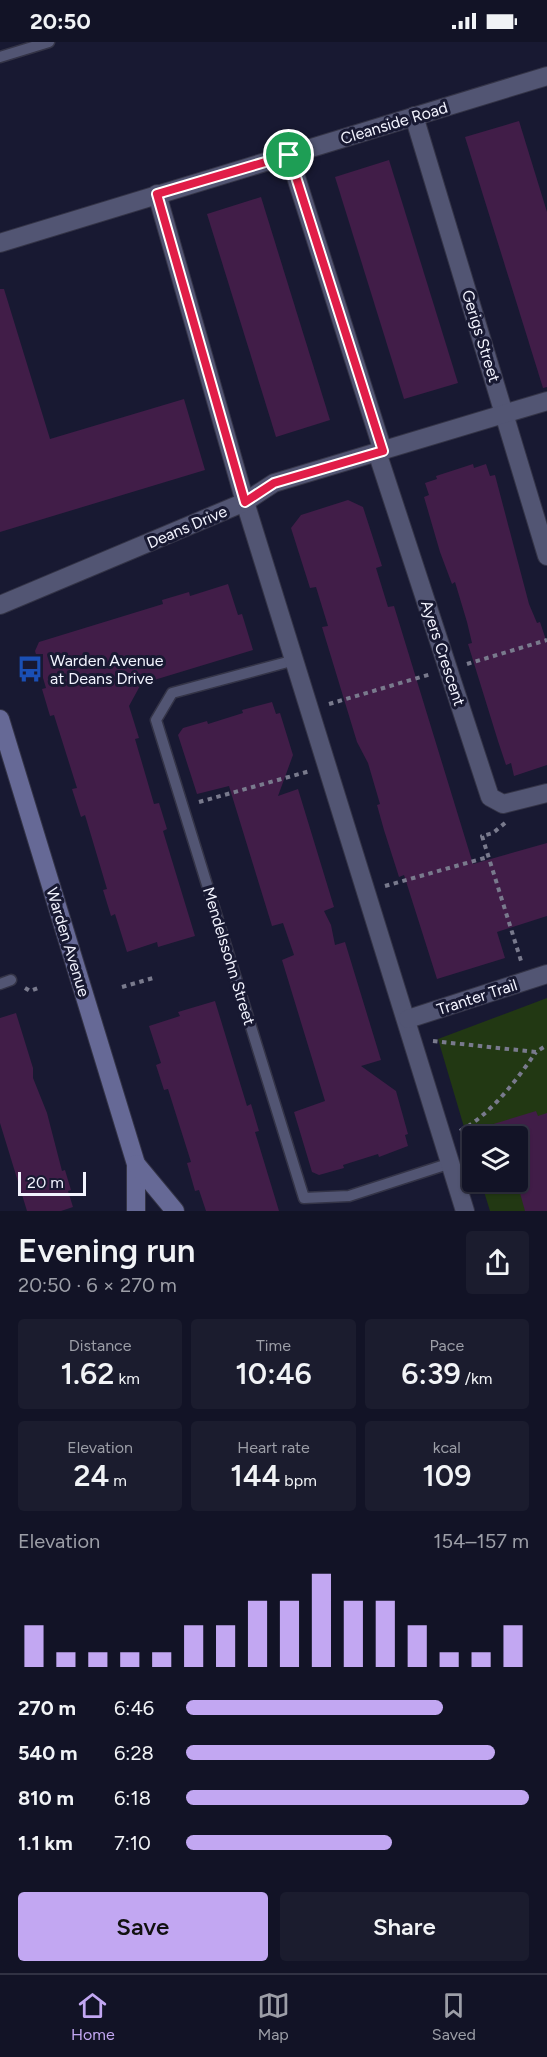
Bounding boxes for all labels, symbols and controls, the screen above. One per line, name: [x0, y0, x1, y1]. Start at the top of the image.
text: 20:50: [30, 8, 91, 35]
street label: Cleanside Road: [338, 98, 450, 148]
pin: [263, 129, 314, 180]
icon: arrive: [272, 138, 305, 171]
street label: Gerigs Street: [458, 287, 504, 385]
street label: Deans Drive: [144, 502, 230, 552]
street label: Ayers Crescent: [417, 598, 469, 708]
place label: Warden Avenue at Deans Drive: [50, 651, 164, 688]
bus stop icon: Warden Avenue at Deans Drive: [15, 654, 45, 684]
street label: Warden Avenue: [42, 885, 94, 999]
street label: Mendelssohn Street: [199, 885, 259, 1027]
street label: Tranter Trail: [434, 975, 520, 1019]
map controls: [462, 1126, 528, 1192]
button: layers: [462, 1126, 528, 1192]
scale bar: [18, 1169, 86, 1196]
text: 20 m: [27, 1173, 64, 1192]
text: Evening run: [18, 1231, 195, 1270]
button: share: [466, 1231, 529, 1294]
text: 20:50 · 6 × 270 m: [18, 1273, 177, 1297]
text: Distance: [69, 1336, 132, 1355]
text: Time: [256, 1336, 291, 1355]
text: Pace: [429, 1336, 464, 1355]
text: 1.62: [61, 1355, 114, 1392]
text: 10:46: [235, 1355, 312, 1392]
text: 6:39: [401, 1355, 461, 1392]
text: km: [114, 1369, 140, 1388]
text: /km: [461, 1369, 492, 1388]
text: Elevation: [67, 1438, 133, 1457]
text: Heart rate: [237, 1438, 310, 1457]
text: kcal: [433, 1438, 461, 1457]
text: 24: [73, 1457, 109, 1494]
text: 144: [230, 1457, 280, 1494]
text: 109: [422, 1457, 471, 1494]
text: m: [109, 1471, 127, 1490]
text: bpm: [280, 1471, 317, 1490]
text: Elevation: [18, 1529, 100, 1553]
text: 154–157 m: [433, 1529, 529, 1553]
text: 270 m: [18, 1696, 76, 1720]
text: 6:46: [114, 1696, 154, 1720]
text: 540 m: [18, 1741, 77, 1765]
text: 6:28: [114, 1741, 154, 1765]
text: 810 m: [18, 1786, 74, 1810]
text: 6:18: [114, 1786, 151, 1810]
text: 1.1 km: [18, 1831, 73, 1855]
text: 7:10: [114, 1831, 151, 1855]
button: Save: [18, 1892, 268, 1961]
button: Share: [280, 1892, 529, 1961]
tab: Home: [71, 1989, 115, 2044]
tab: Map: [257, 1989, 290, 2044]
tab: Saved: [432, 1989, 476, 2044]

